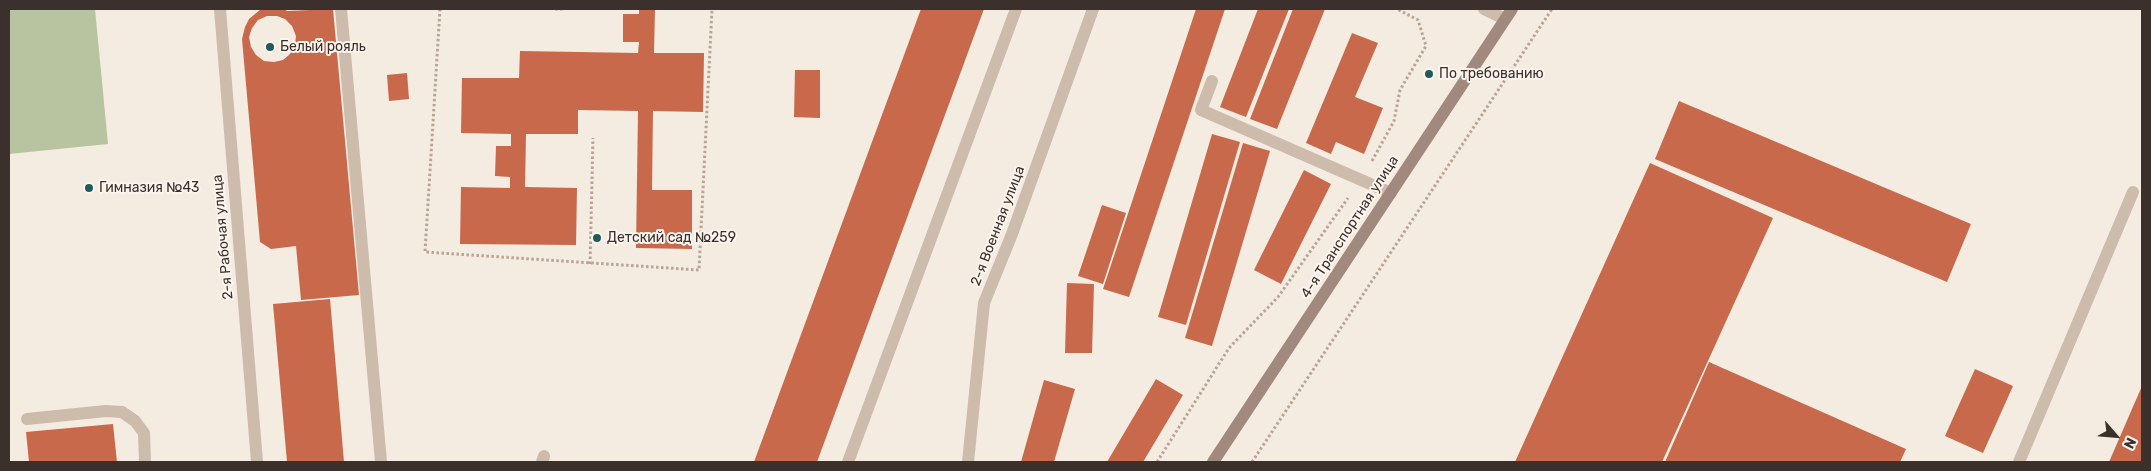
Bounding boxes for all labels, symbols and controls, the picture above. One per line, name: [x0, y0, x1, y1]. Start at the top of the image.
place label: Белый рояль: [280, 39, 366, 55]
marker: Белый рояль: [264, 41, 276, 53]
place label: По требованию: [1439, 66, 1544, 82]
marker: По требованию: [1423, 68, 1435, 80]
street label: 4-я Транспортная улица: [1298, 153, 1402, 301]
street label: 2-я Военная улица: [967, 164, 1029, 288]
street label: 2-я Рабочая улица: [209, 174, 237, 300]
place label: Гимназия №43: [99, 180, 200, 196]
marker: Гимназия №43: [83, 182, 95, 194]
place label: Детский сад №259: [607, 230, 736, 246]
marker: Детский сад №259: [591, 232, 603, 244]
north arrow: [2091, 411, 2141, 461]
text: N: [2120, 435, 2140, 451]

